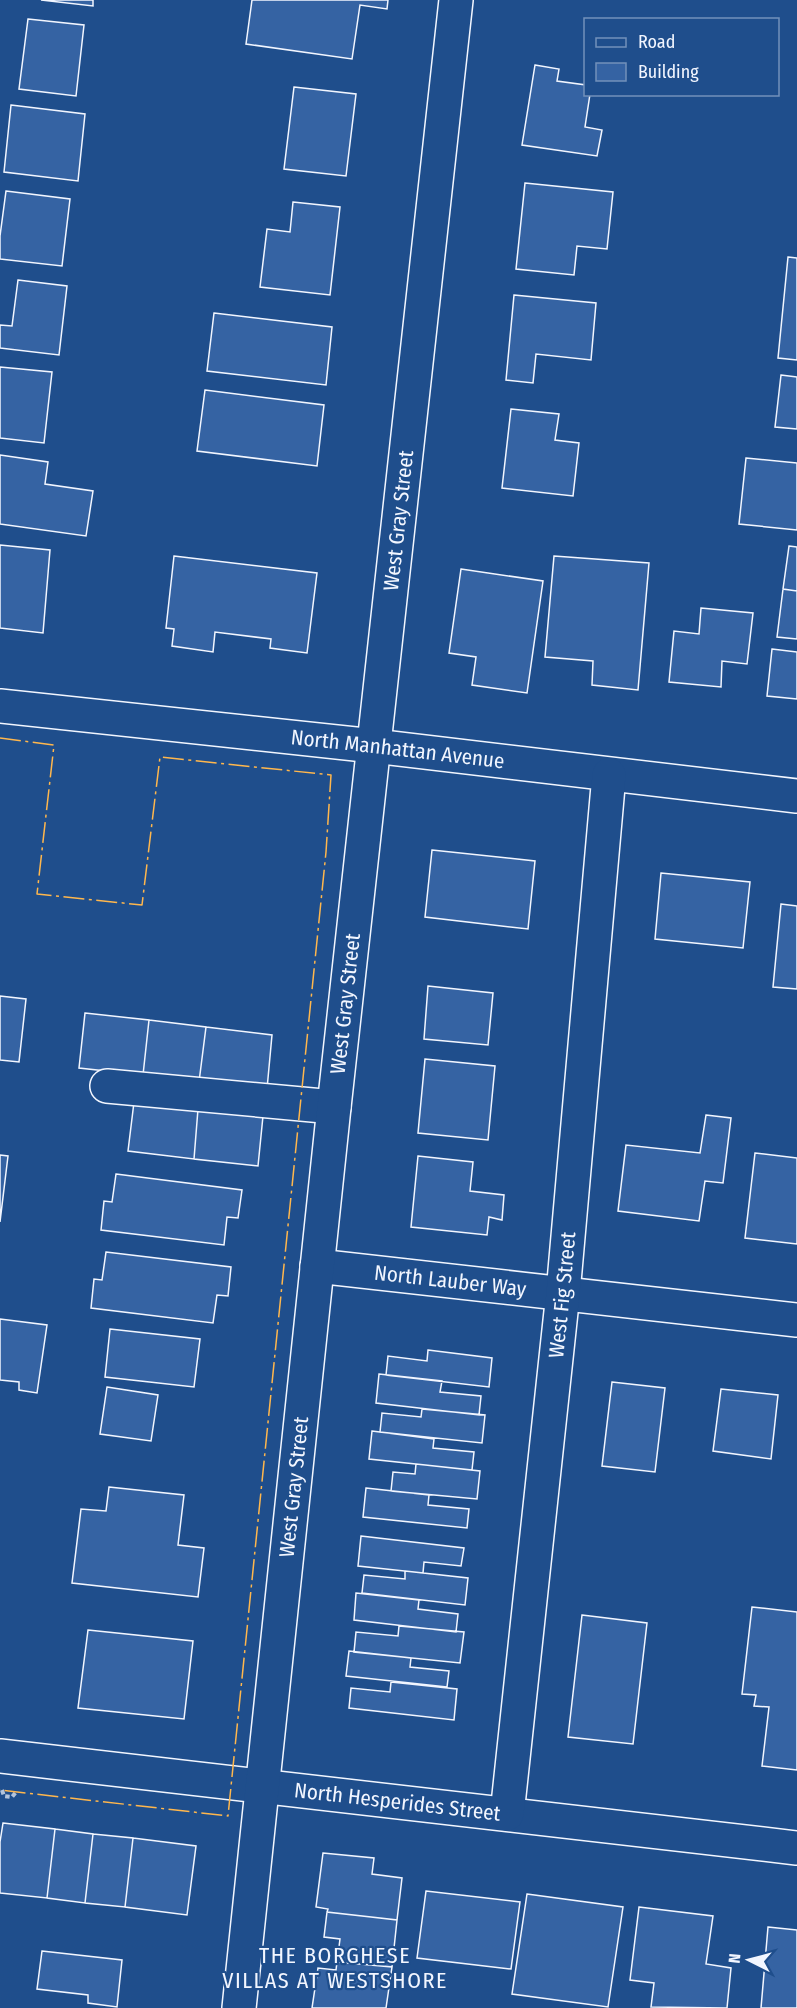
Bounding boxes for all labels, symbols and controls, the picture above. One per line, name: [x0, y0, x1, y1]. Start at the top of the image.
legend: [584, 18, 779, 96]
text: Road: [638, 31, 675, 53]
text: Building: [638, 61, 699, 83]
street label: West Gray Street: [378, 449, 419, 592]
street label: North Manhattan Avenue: [290, 724, 506, 774]
street label: West Gray Street: [325, 932, 366, 1075]
street label: West Fig Street: [543, 1230, 581, 1360]
street label: North Lauber Way: [373, 1260, 528, 1303]
street label: West Gray Street: [274, 1415, 314, 1559]
street label: North Hesperides Street: [293, 1777, 502, 1827]
north arrow: [719, 1930, 779, 1990]
district label: THE BORGHESE VILLAS AT WESTSHORE: [222, 1942, 448, 1994]
text: N: [725, 1953, 745, 1964]

